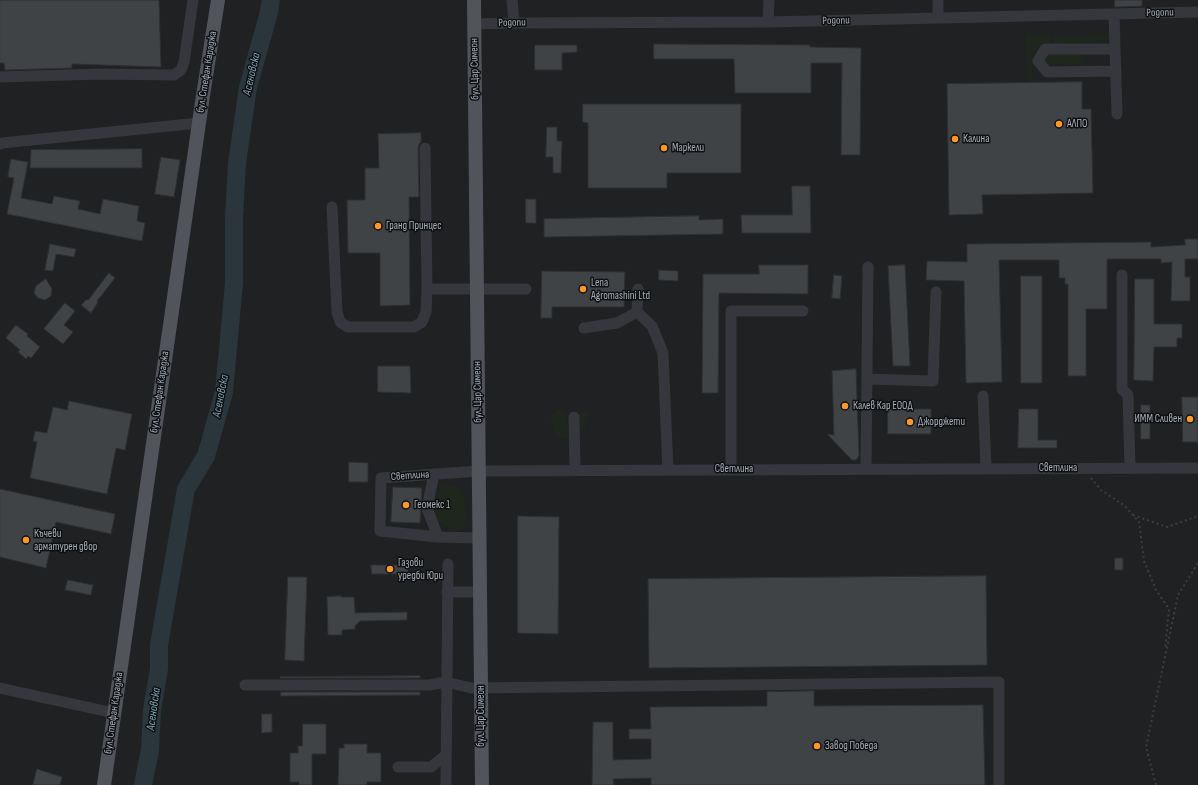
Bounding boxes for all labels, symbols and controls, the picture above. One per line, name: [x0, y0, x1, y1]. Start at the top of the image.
street label: Родопи: [1146, 6, 1174, 20]
street label: Родопи: [822, 14, 850, 28]
street label: Родопи: [498, 16, 526, 30]
street label: бул. Стефан Караджа: [194, 30, 220, 114]
street label: бул. Цар Симеон: [468, 38, 482, 100]
water label: Асеновска: [240, 51, 264, 97]
place label: АЛПО: [1067, 117, 1088, 131]
marker: АЛПО: [1054, 119, 1064, 129]
place label: Калина: [963, 132, 989, 146]
marker: Калина: [950, 134, 960, 144]
place label: Маркели: [672, 141, 704, 155]
marker: Маркели: [659, 143, 669, 153]
place label: Гранд Принцес: [386, 219, 442, 233]
marker: Гранд Принцес: [373, 221, 383, 231]
place label: Lena Agromashini Ltd: [591, 276, 650, 302]
marker: Lena Agromashini Ltd: [578, 284, 588, 294]
street label: бул. Стефан Караджа: [148, 350, 172, 434]
street label: бул. Цар Симеон: [471, 361, 485, 423]
water label: Асеновска: [210, 373, 232, 419]
place label: Калев Кар ЕООД: [853, 399, 913, 413]
marker: Калев Кар ЕООД: [840, 401, 850, 411]
place label: ИММ Сливен: [1134, 412, 1182, 426]
marker: ИММ Сливен: [1185, 414, 1195, 424]
place label: Джорджети: [918, 415, 965, 429]
marker: Джорджети: [905, 417, 915, 427]
street label: Светлина: [1039, 461, 1077, 475]
street label: Светлина: [715, 462, 753, 476]
street label: Светлина: [390, 468, 430, 484]
place label: Геомекс 1: [414, 498, 450, 512]
marker: Геомекс 1: [401, 500, 411, 510]
place label: Къчеви арматурен двор: [34, 527, 97, 553]
marker: Къчеви арматурен двор: [21, 535, 31, 545]
place label: Газови уредби Юри: [398, 556, 443, 582]
marker: Газови уредби Юри: [385, 564, 395, 574]
street label: бул. Стефан Караджа: [102, 671, 126, 755]
street label: бул. Цар Симеон: [474, 685, 488, 747]
water label: Асеновска: [144, 687, 164, 731]
place label: Завод Победа: [825, 739, 877, 753]
marker: Завод Победа: [812, 741, 822, 751]

